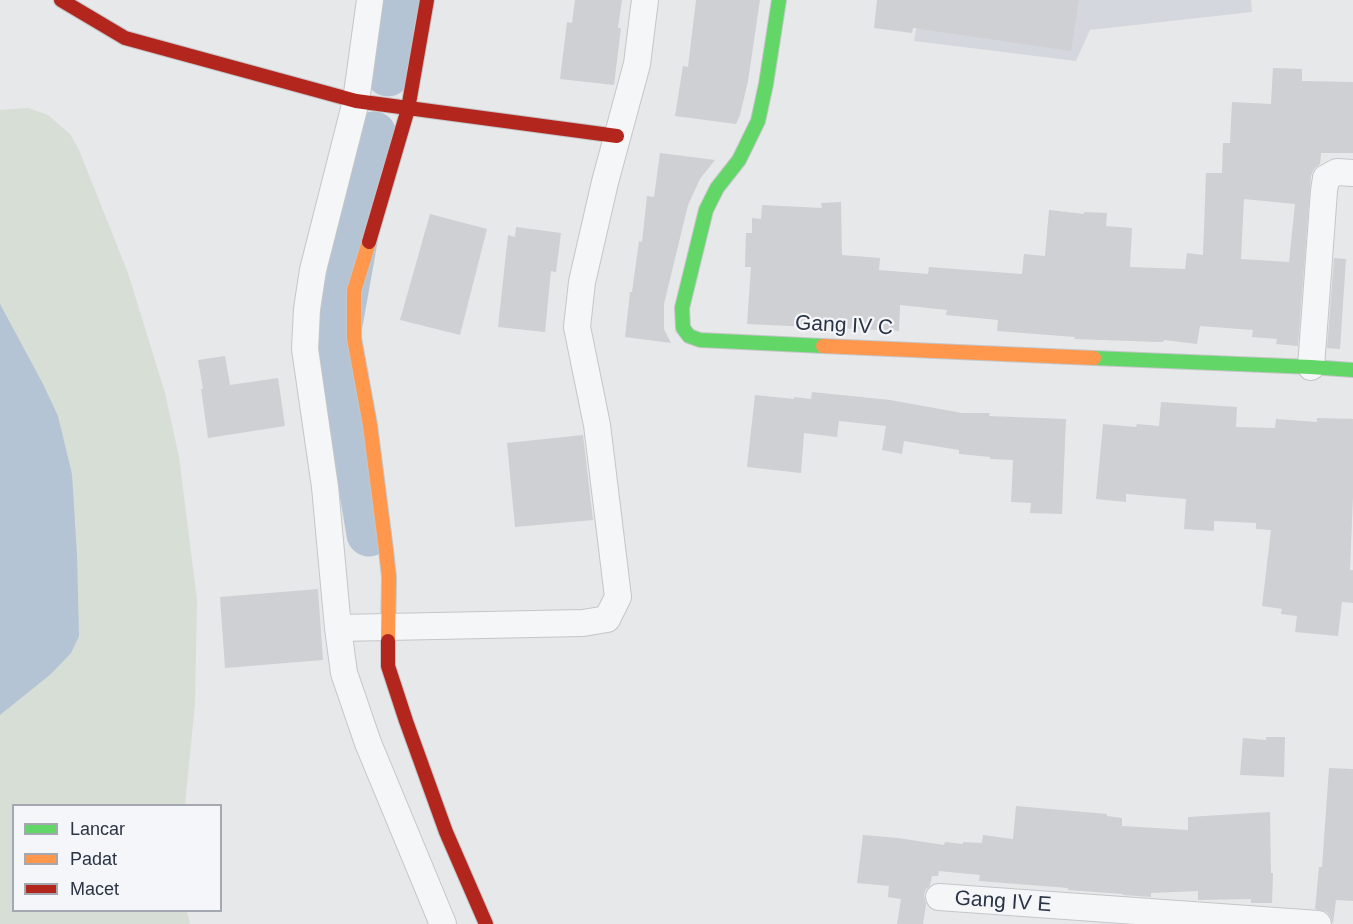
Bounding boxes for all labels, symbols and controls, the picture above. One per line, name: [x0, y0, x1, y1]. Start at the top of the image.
street label: Gang IV C: [794, 311, 894, 341]
legend: [12, 804, 222, 912]
text: Lancar: [70, 819, 125, 839]
text: Padat: [70, 849, 117, 869]
text: Macet: [70, 879, 119, 899]
street label: Gang IV E: [954, 886, 1052, 918]

